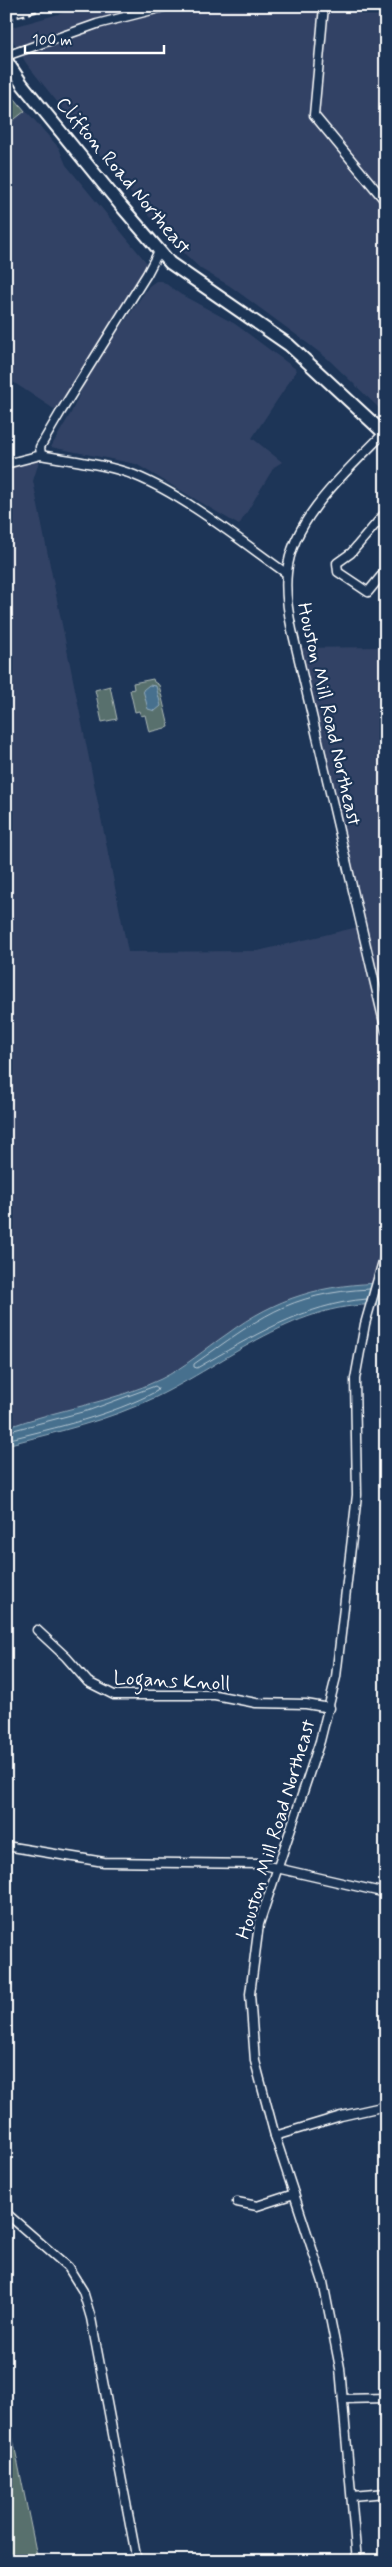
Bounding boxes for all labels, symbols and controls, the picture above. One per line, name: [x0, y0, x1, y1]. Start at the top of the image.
scale bar: [25, 22, 164, 54]
text: 100 m: [32, 31, 72, 51]
street label: Clifton Road Northeast: [49, 92, 197, 261]
street label: Houston Mill Road Northeast: [290, 600, 367, 829]
street label: Logans Knoll: [113, 1665, 231, 1700]
street label: Houston Mill Road Northeast: [230, 1716, 323, 1943]

